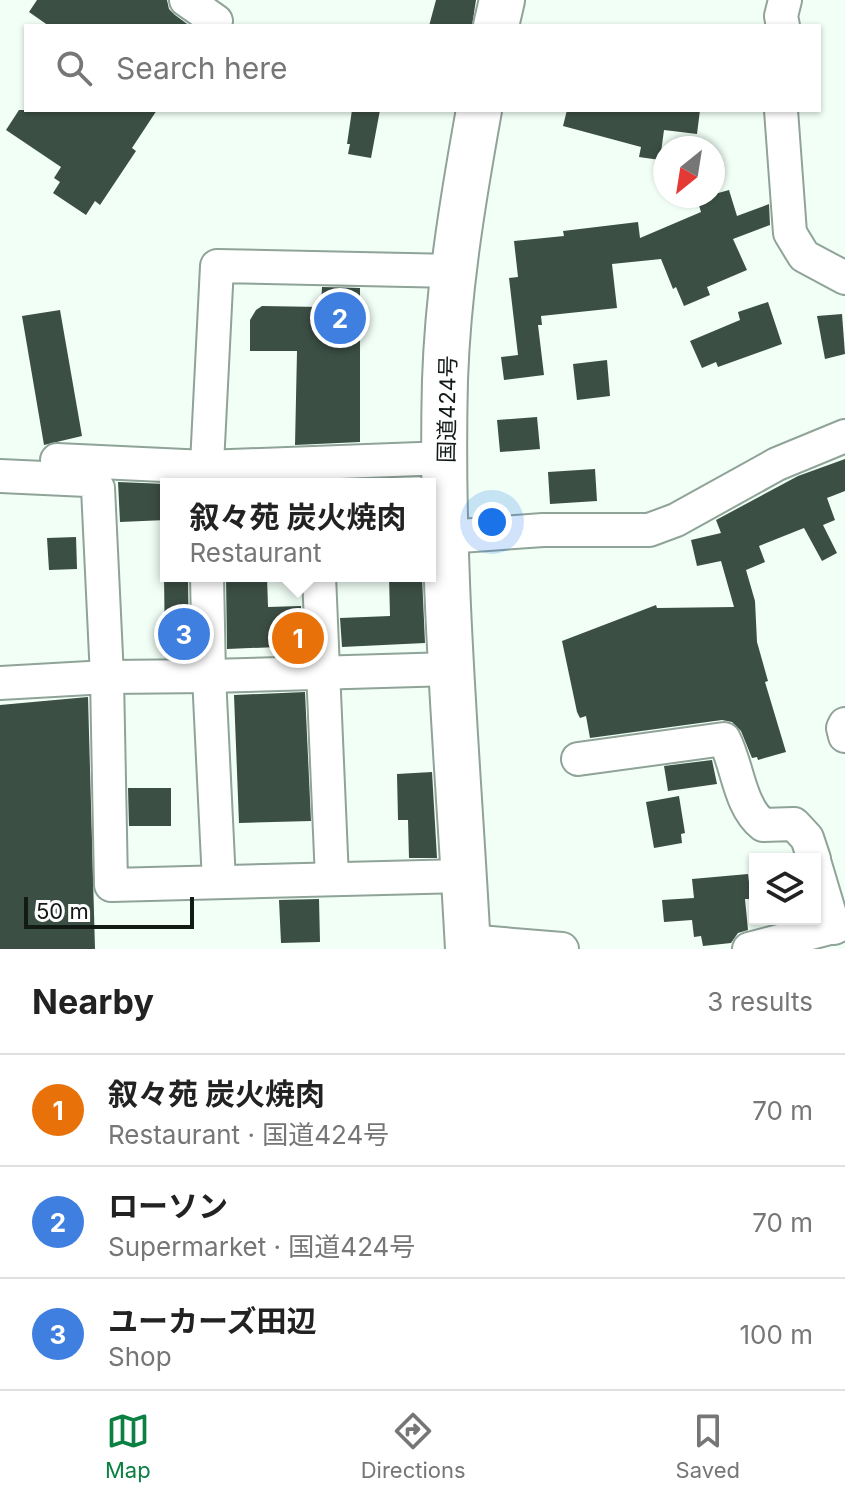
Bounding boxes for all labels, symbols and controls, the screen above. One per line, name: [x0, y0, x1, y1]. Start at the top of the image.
search box: [24, 24, 821, 112]
icon: search: [52, 46, 96, 90]
text: Search here: [116, 50, 288, 86]
north arrow: [653, 136, 725, 208]
pin: 2: [314, 288, 366, 348]
street label: 国道424号: [433, 355, 461, 463]
popup: [160, 478, 436, 582]
text: 叙々苑 炭火焼肉: [189, 499, 407, 535]
your location: [472, 502, 512, 542]
text: Restaurant: [189, 537, 322, 568]
pin: 3: [158, 604, 210, 664]
pin: 1: [272, 608, 324, 668]
map controls: [749, 853, 821, 925]
button: layers: [749, 853, 821, 925]
scale bar: [24, 893, 194, 929]
text: 50 m: [36, 898, 89, 924]
text: Nearby: [32, 981, 154, 1022]
text: 3 results: [707, 986, 813, 1017]
text: 叙々苑 炭火焼肉: [108, 1076, 325, 1112]
text: 1: [52, 1095, 64, 1126]
text: 70 m: [752, 1095, 813, 1126]
text: Restaurant · 国道424号: [108, 1119, 389, 1150]
text: ローソン: [108, 1188, 228, 1224]
text: 2: [50, 1207, 66, 1238]
text: 70 m: [752, 1207, 813, 1238]
text: Supermarket · 国道424号: [108, 1231, 415, 1262]
text: ユーカーズ田辺: [108, 1303, 317, 1339]
text: 3: [50, 1319, 66, 1350]
text: 100 m: [740, 1319, 813, 1350]
text: Shop: [108, 1341, 172, 1372]
tab: Map: [105, 1409, 151, 1483]
tab: Directions: [361, 1409, 466, 1483]
tab: Saved: [676, 1409, 740, 1483]

